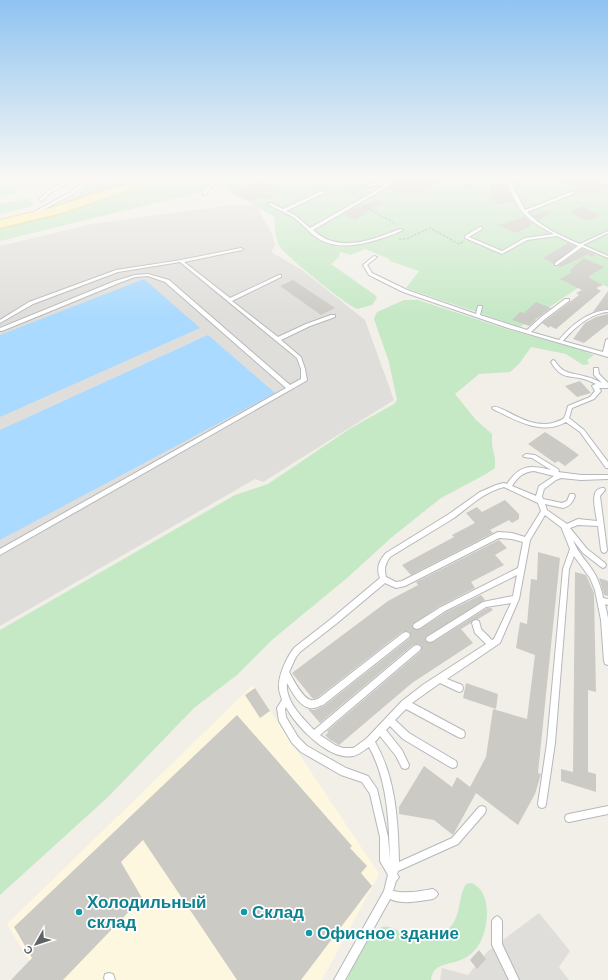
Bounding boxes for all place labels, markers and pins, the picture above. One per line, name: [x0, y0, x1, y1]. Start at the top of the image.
place label: Холодильный склад: [87, 892, 207, 932]
place label: Склад: [252, 902, 304, 922]
marker: Холодильный склад: [74, 907, 84, 917]
marker: Склад: [239, 907, 249, 917]
place label: Офисное здание: [317, 923, 459, 943]
marker: Офисное здание: [304, 928, 314, 938]

